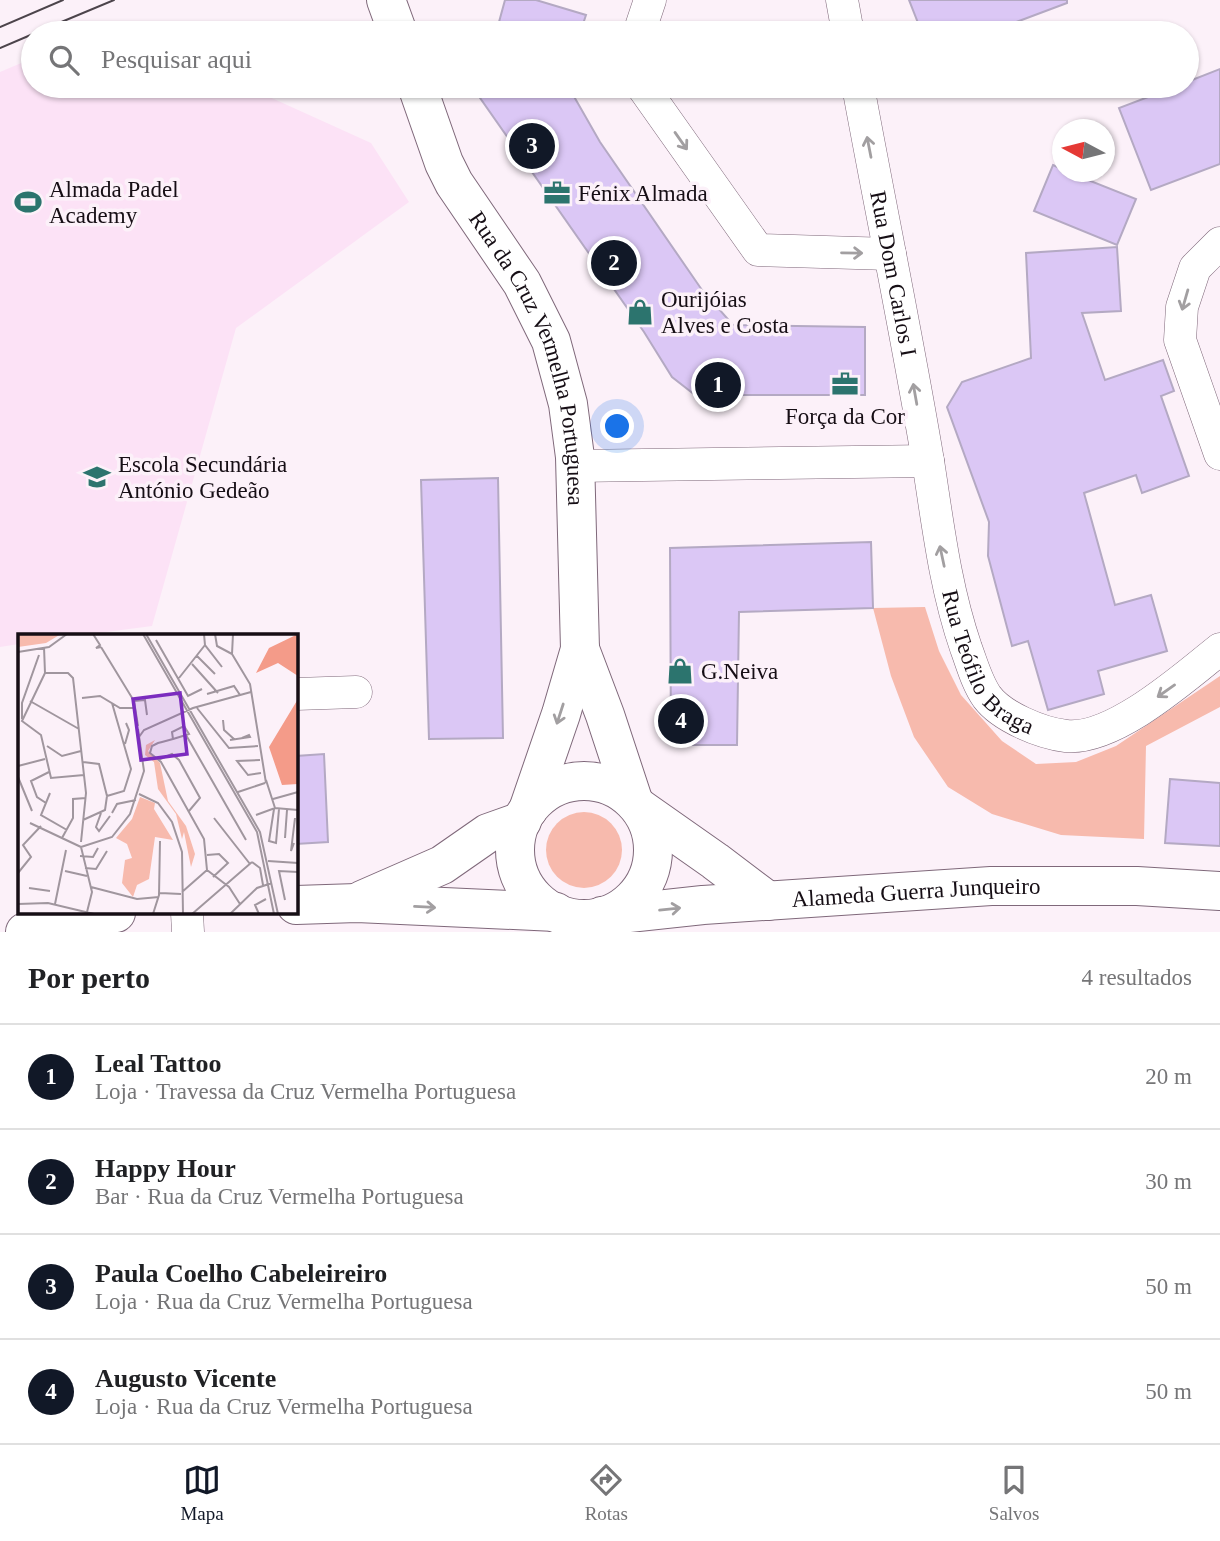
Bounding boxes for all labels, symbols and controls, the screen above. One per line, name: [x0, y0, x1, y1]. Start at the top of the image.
search box: [21, 21, 1199, 98]
icon: search: [45, 41, 83, 79]
text: Pesquisar aqui: [101, 45, 252, 74]
north arrow: [1052, 119, 1115, 182]
pin: 3: [509, 120, 555, 172]
one-way arrow: [674, 131, 688, 150]
one-way arrow: [862, 136, 876, 158]
place label: Almada Padel Academy: [49, 177, 179, 228]
office icon: Fénix Almada: [542, 178, 572, 208]
place label: Fénix Almada: [578, 181, 708, 206]
sports icon: Almada Padel Academy: [13, 187, 43, 217]
street label: Rua Dom Carlos I: [865, 189, 921, 359]
street label: Rua da Cruz Vermelha Portuguesa: [464, 207, 588, 506]
pin: 2: [591, 237, 637, 289]
one-way arrow: [841, 246, 864, 260]
place label: Ourijóias Alves e Costa: [661, 287, 789, 338]
one-way arrow: [1177, 288, 1190, 310]
shop icon: Ourijóias Alves e Costa: [625, 297, 655, 327]
pin: 1: [695, 359, 741, 411]
office icon: Força da Cor: [830, 369, 860, 399]
one-way arrow: [908, 383, 922, 406]
place label: Força da Cor: [785, 404, 905, 429]
your location: [600, 409, 634, 443]
place label: Escola Secundária António Gedeão: [118, 452, 287, 503]
school or university icon: Escola Secundária António Gedeão: [82, 462, 112, 492]
one-way arrow: [934, 545, 948, 568]
street label: Rua Teófilo Braga: [937, 587, 1038, 739]
inset map: [18, 634, 298, 914]
shop icon: G.Neiva: [665, 656, 695, 686]
place label: G.Neiva: [701, 659, 778, 684]
one-way arrow: [1157, 684, 1176, 698]
pin: 4: [658, 695, 704, 747]
one-way arrow: [553, 703, 565, 725]
street label: Alameda Guerra Junqueiro: [791, 874, 1040, 912]
one-way arrow: [414, 900, 437, 913]
one-way arrow: [658, 902, 681, 915]
text: Por perto: [28, 961, 150, 994]
text: 4 resultados: [1081, 965, 1192, 990]
text: Leal Tattoo: [95, 1049, 221, 1078]
text: 1: [45, 1064, 57, 1089]
text: 20 m: [1145, 1064, 1192, 1089]
text: Loja · Travessa da Cruz Vermelha Portuguesa: [95, 1079, 516, 1104]
text: Happy Hour: [95, 1154, 236, 1183]
text: 2: [45, 1169, 57, 1194]
text: 30 m: [1145, 1169, 1192, 1194]
text: Bar · Rua da Cruz Vermelha Portuguesa: [95, 1184, 464, 1209]
text: Paula Coelho Cabeleireiro: [95, 1259, 387, 1288]
text: 3: [45, 1274, 57, 1299]
text: 50 m: [1145, 1274, 1192, 1299]
text: Loja · Rua da Cruz Vermelha Portuguesa: [95, 1289, 473, 1314]
text: Augusto Vicente: [95, 1364, 276, 1393]
text: 4: [45, 1379, 57, 1404]
text: 50 m: [1145, 1379, 1192, 1404]
text: Loja · Rua da Cruz Vermelha Portuguesa: [95, 1394, 473, 1419]
tab: Mapa: [180, 1461, 224, 1525]
tab: Rotas: [585, 1461, 628, 1525]
tab: Salvos: [989, 1461, 1040, 1525]

